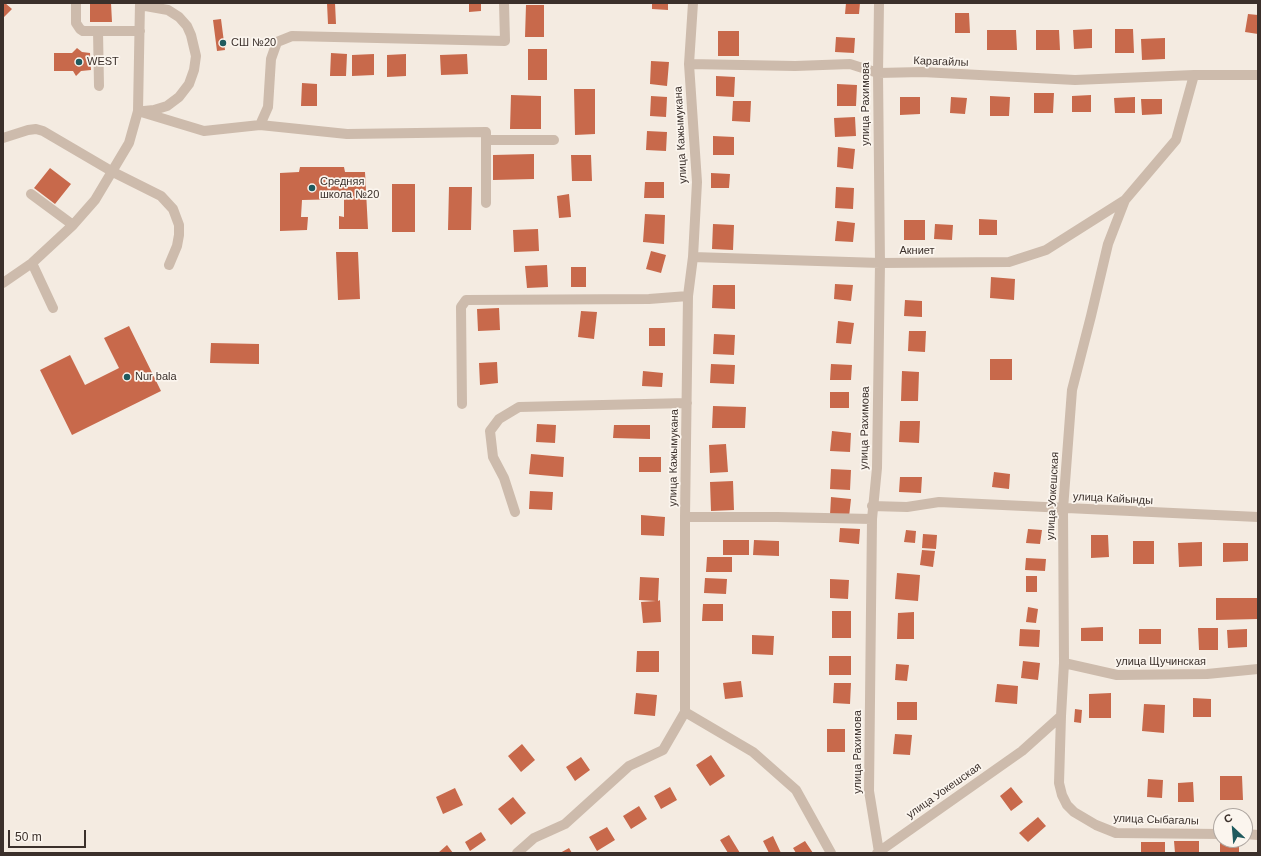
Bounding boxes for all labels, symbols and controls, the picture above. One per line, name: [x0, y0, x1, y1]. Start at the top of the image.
place label: СШ №20: [231, 36, 276, 50]
marker: СШ №20: [218, 38, 228, 48]
street label: Карагайлы: [913, 54, 969, 70]
place label: WEST: [87, 55, 119, 69]
marker: WEST: [74, 57, 84, 67]
street label: улица Рахимова: [859, 62, 873, 146]
street label: улица Кажымукана: [672, 86, 690, 184]
place label: Средняя школа №20: [320, 175, 379, 201]
marker: Средняя школа №20: [307, 183, 317, 193]
street label: Акниет: [899, 244, 935, 258]
place label: Nur bala: [135, 370, 177, 384]
marker: Nur bala: [122, 372, 132, 382]
street label: улица Рахимова: [858, 386, 872, 470]
street label: улица Кажымукана: [667, 409, 681, 507]
street label: улица Уокешская: [1044, 452, 1062, 540]
street label: улица Кайынды: [1073, 490, 1153, 508]
street label: улица Щучинская: [1116, 655, 1206, 669]
street label: улица Рахимова: [851, 710, 865, 794]
street label: улица Уокешская: [904, 760, 984, 822]
north arrow: [1213, 808, 1253, 848]
text: С: [1222, 811, 1234, 825]
street label: улица Сыбагалы: [1113, 812, 1199, 828]
scale bar: [10, 822, 88, 848]
text: 50 m: [15, 830, 42, 844]

